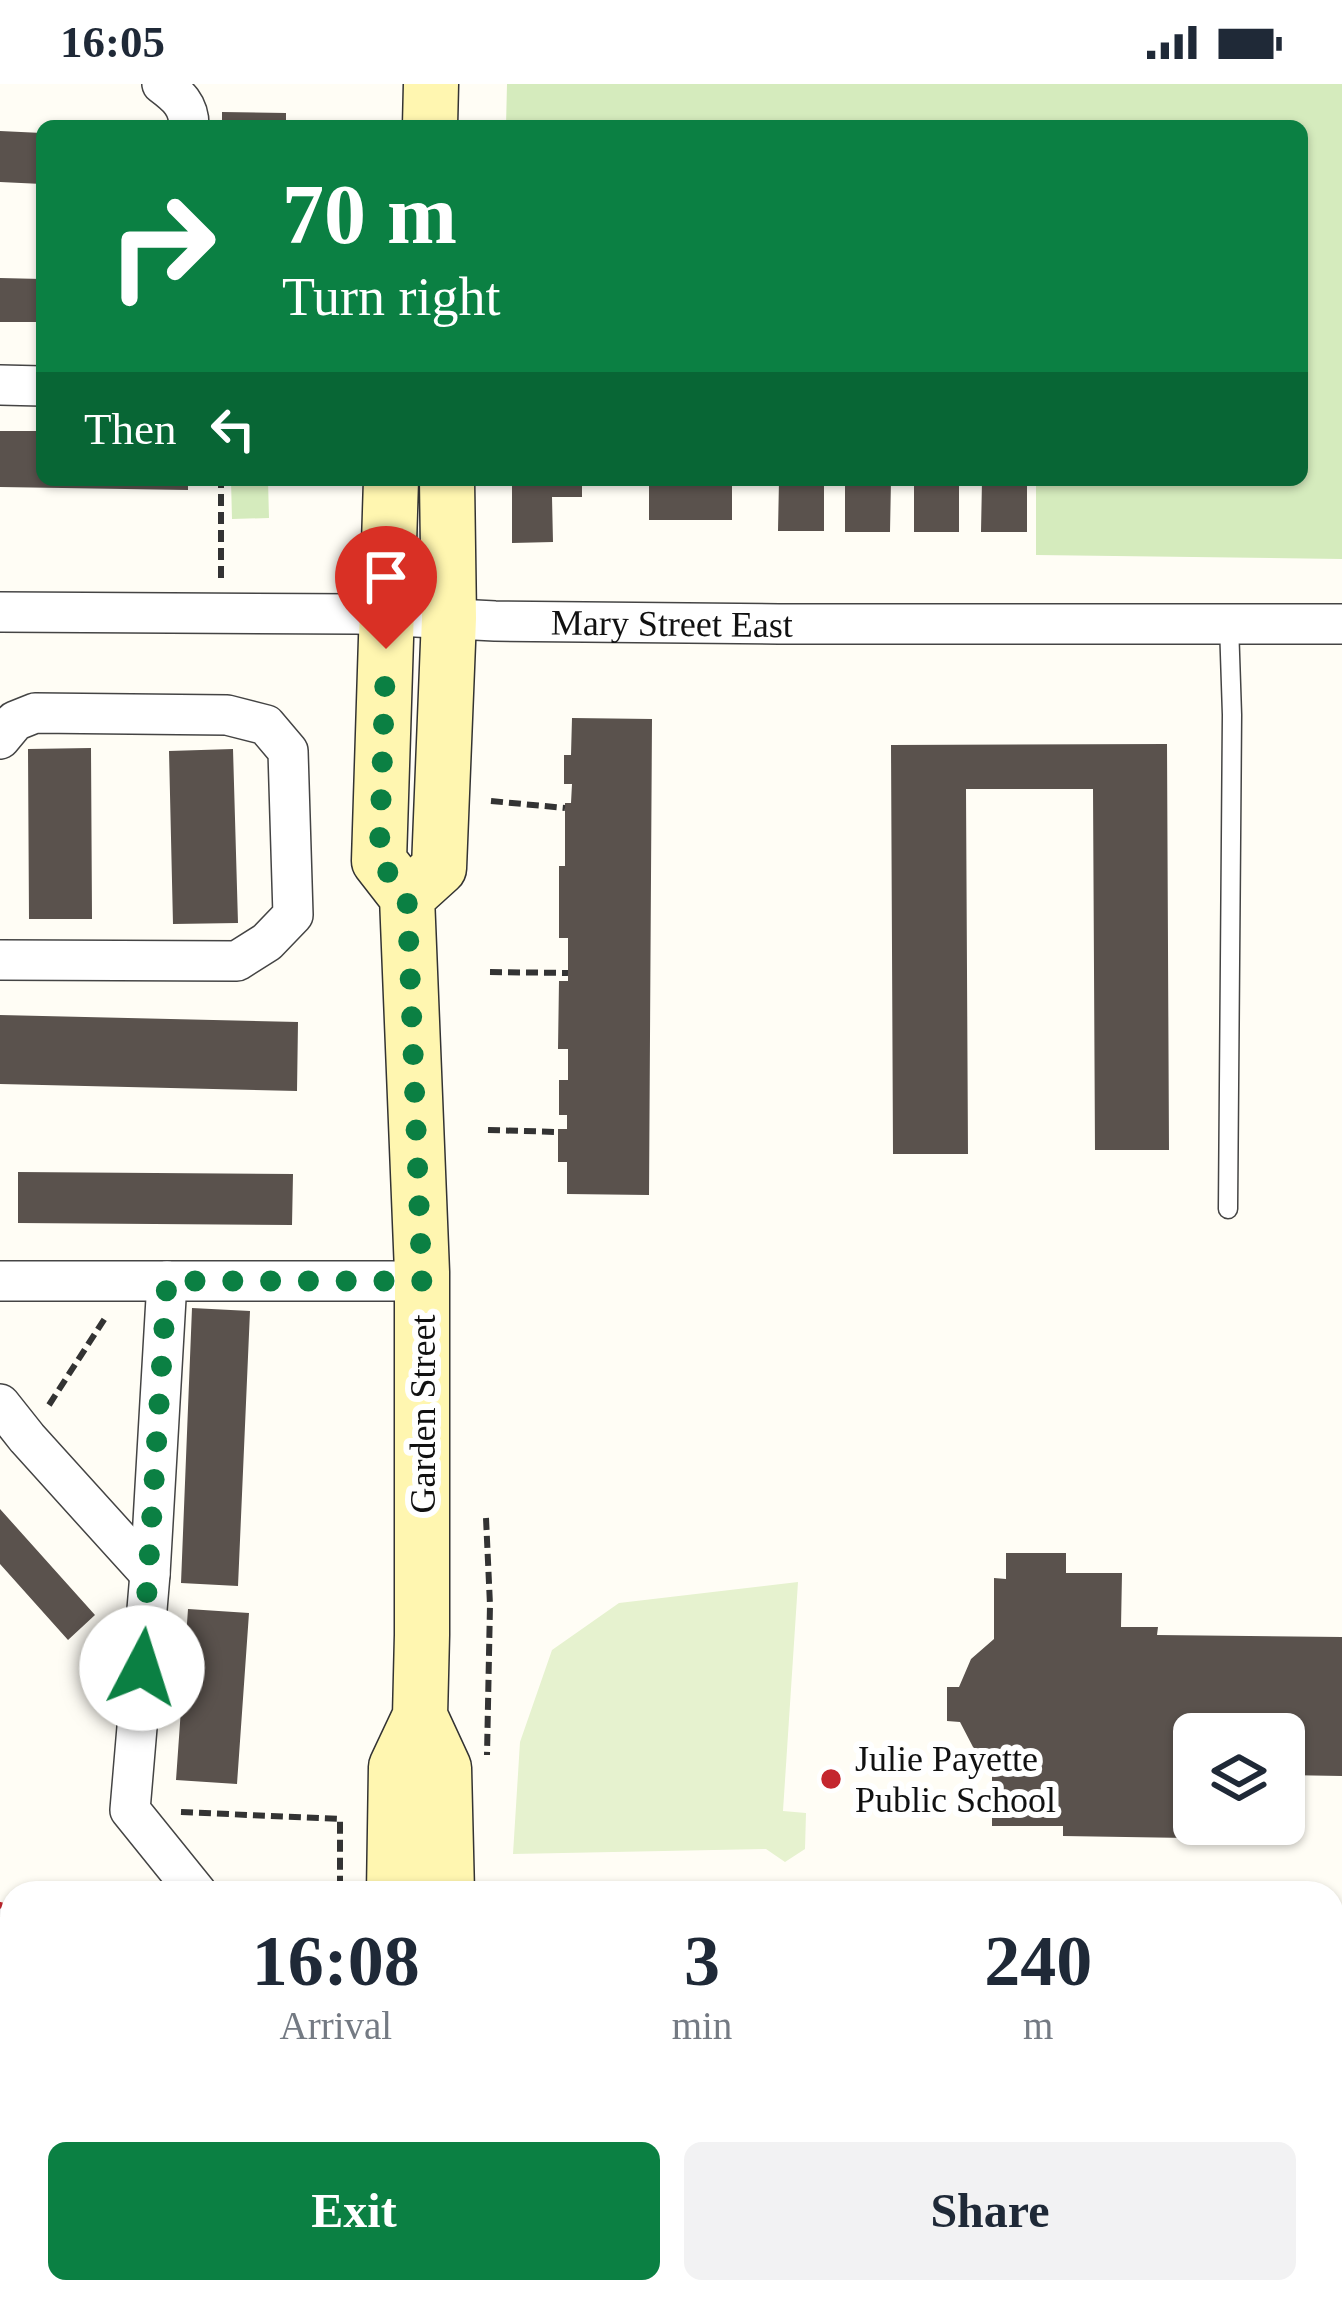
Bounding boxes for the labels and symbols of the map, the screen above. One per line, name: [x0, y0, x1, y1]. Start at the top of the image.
pin: [335, 526, 437, 649]
street label: Mary Street East: [551, 603, 793, 645]
street label: Garden Street: [403, 1315, 443, 1513]
position arrow: [79, 1605, 205, 1731]
place label: Julie Payette Public School: [855, 1739, 1056, 1820]
marker: Julie Payette Public School: [818, 1766, 844, 1792]

